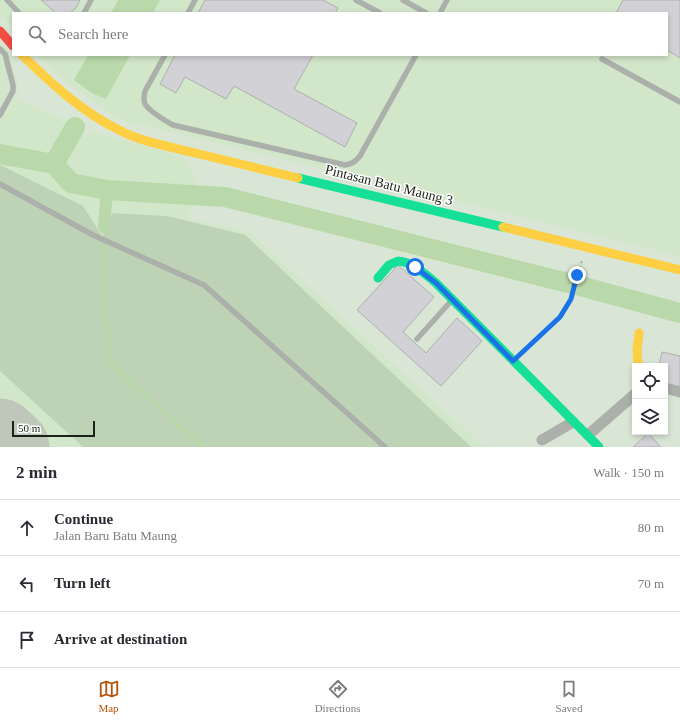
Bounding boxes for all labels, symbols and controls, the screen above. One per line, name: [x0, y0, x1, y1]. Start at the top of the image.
search box: [12, 12, 668, 56]
icon: search: [26, 23, 48, 45]
text: Search here: [58, 26, 128, 42]
street label: Pintasan Batu Maung 3: [324, 162, 454, 208]
route start: [406, 258, 424, 276]
route end: [568, 266, 586, 284]
map controls: [632, 363, 668, 435]
button: locate: [632, 363, 668, 399]
button: layers: [632, 399, 668, 435]
scale bar: [12, 419, 95, 438]
text: 50 m: [18, 422, 40, 434]
text: 2 min: [16, 463, 57, 482]
text: Walk · 150 m: [593, 465, 664, 480]
text: Continue: [54, 511, 113, 527]
icon: ahead: [16, 517, 38, 539]
text: 80 m: [638, 520, 664, 535]
text: Jalan Baru Batu Maung: [54, 528, 177, 543]
icon: left: [16, 573, 38, 595]
text: Turn left: [54, 575, 111, 591]
text: 70 m: [638, 576, 664, 591]
icon: arrive: [16, 629, 38, 651]
text: Arrive at destination: [54, 631, 187, 647]
tab: Map: [98, 678, 120, 714]
tab: Directions: [315, 678, 360, 714]
tab: Saved: [556, 678, 582, 714]

